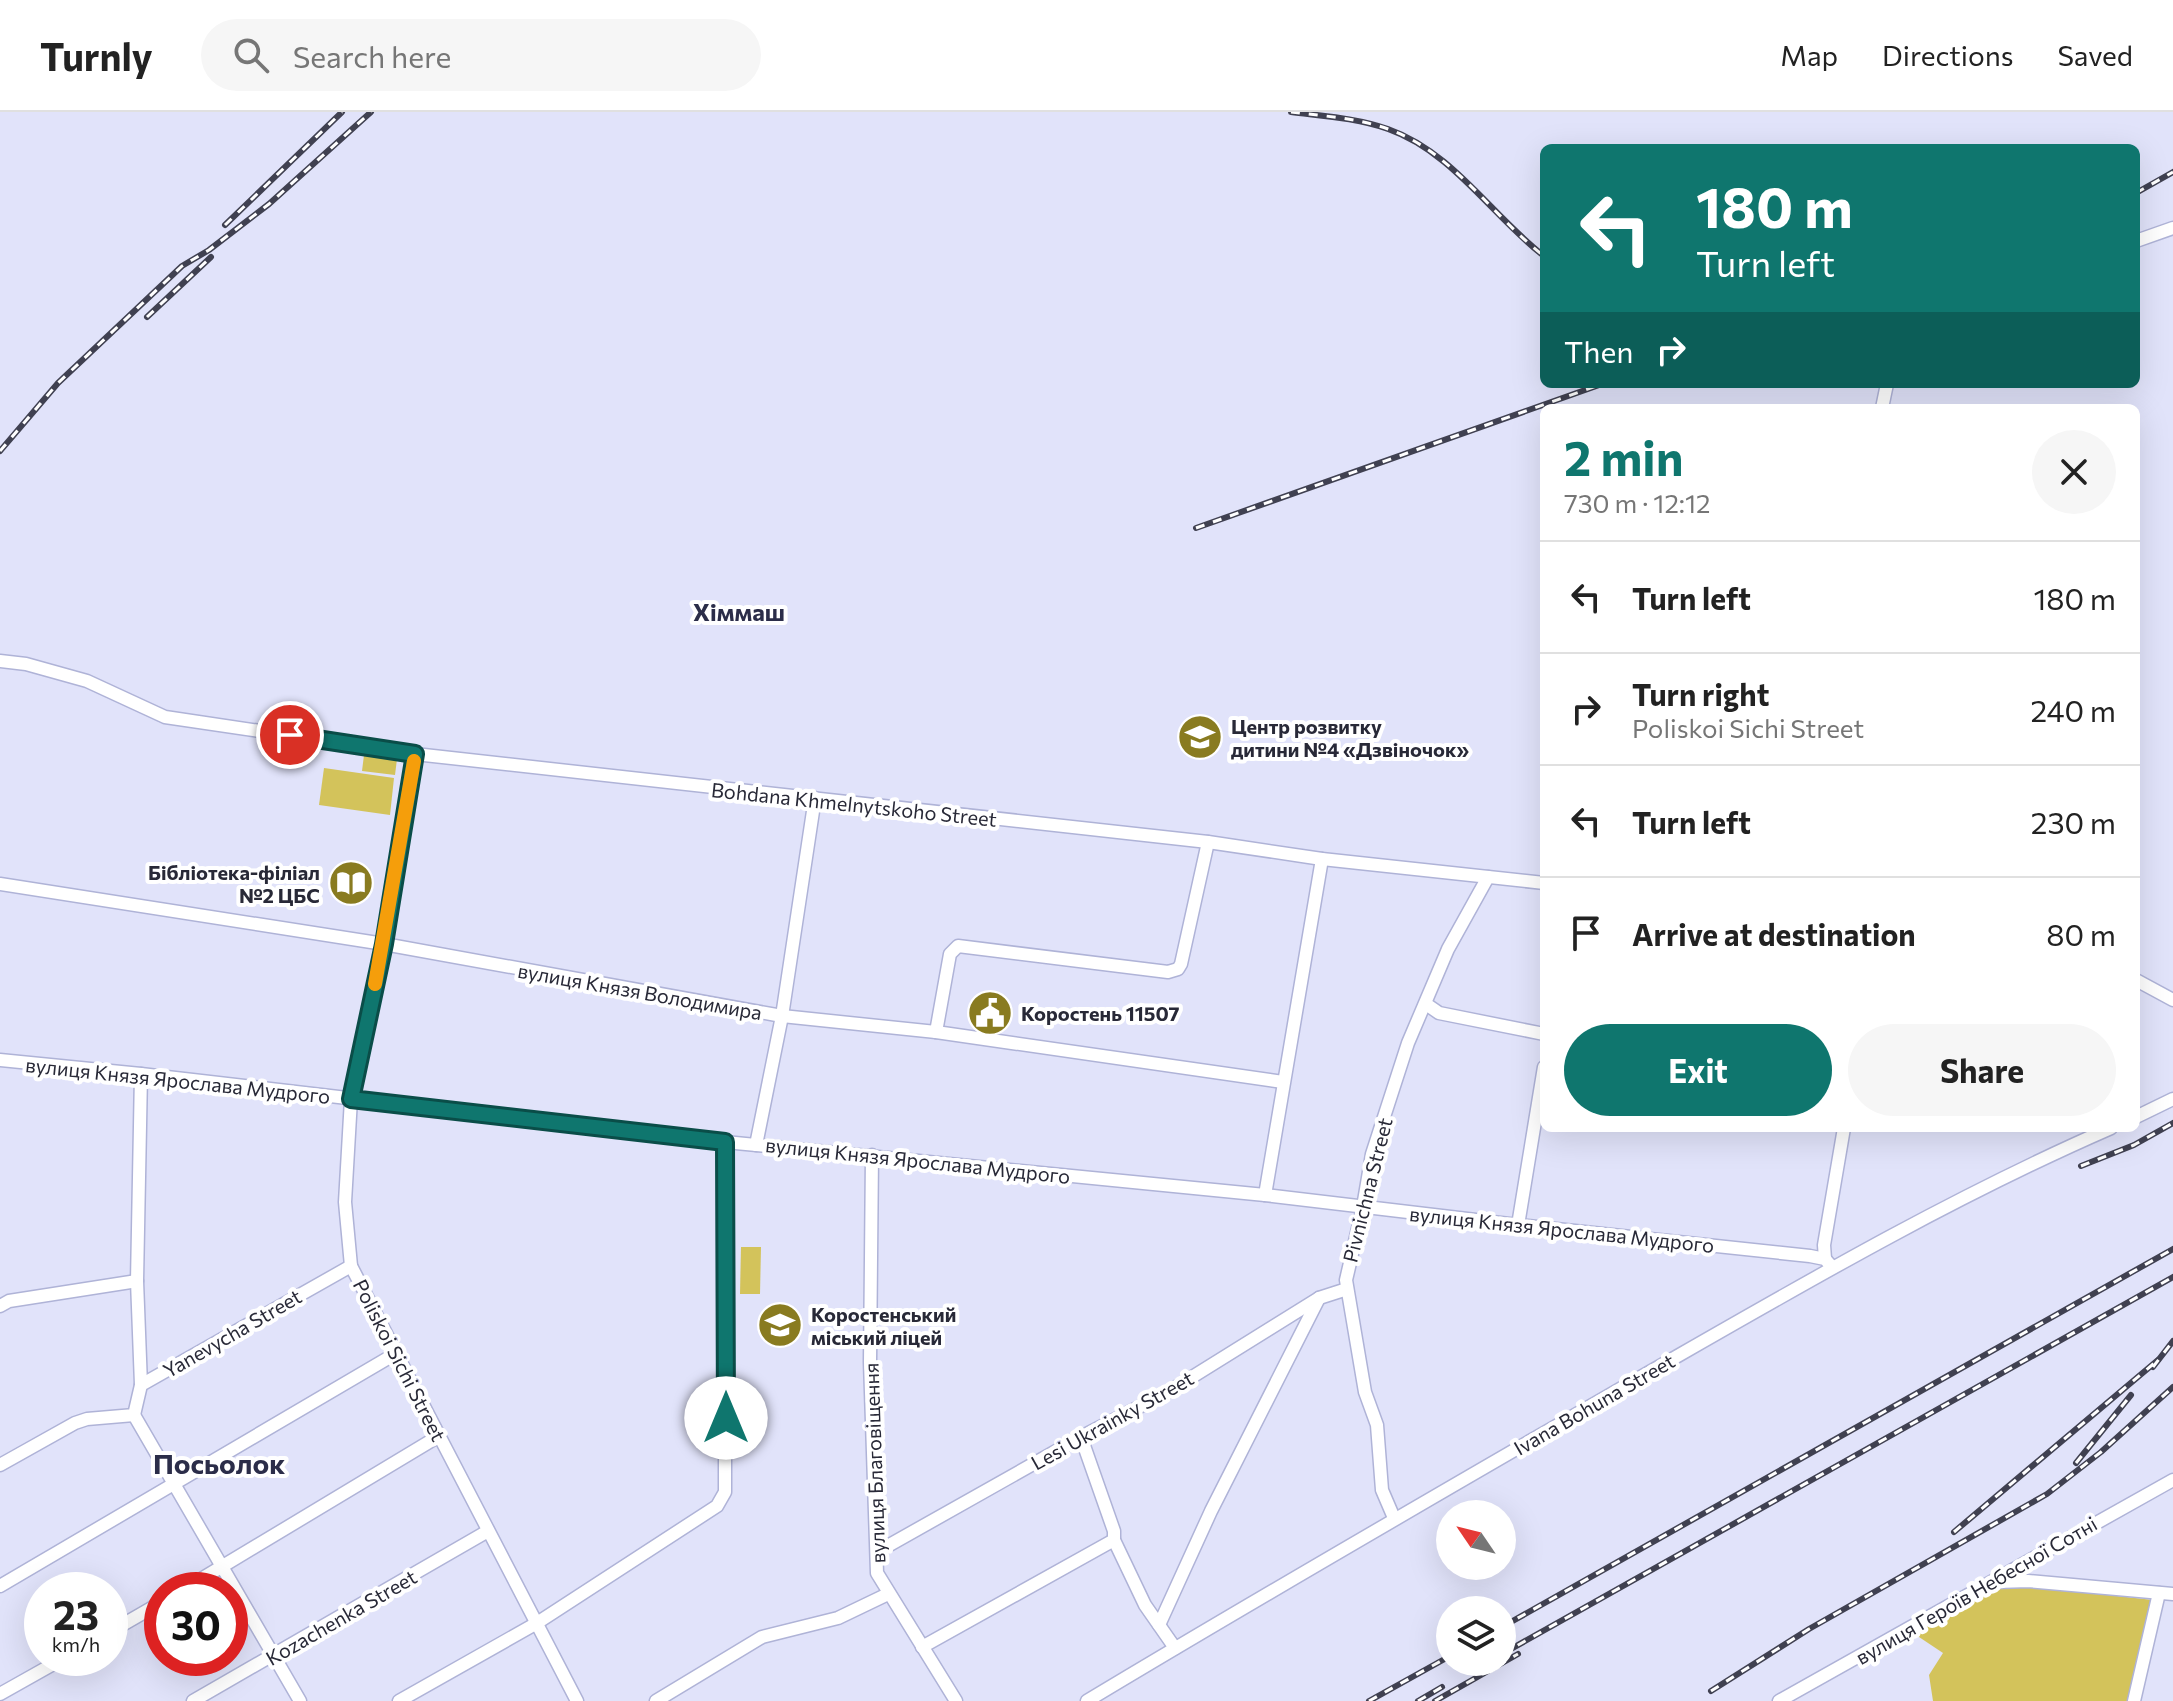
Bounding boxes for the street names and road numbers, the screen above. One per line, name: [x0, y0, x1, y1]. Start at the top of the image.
street label: Bohdana Khmelnytskoho Street: [710, 777, 998, 831]
street label: вулиця Князя Володимира: [516, 958, 764, 1024]
street label: вулиця Князя Ярослава Мудрого: [24, 1052, 332, 1108]
street label: Pivnichna Street: [1337, 1115, 1397, 1265]
street label: вулиця Князя Ярослава Мудрого: [764, 1132, 1072, 1188]
street label: вулиця Князя Ярослава Мудрого: [1408, 1201, 1716, 1257]
street label: Poliskoi Sichi Street: [349, 1275, 451, 1445]
street label: Yanevycha Street: [159, 1284, 305, 1382]
street label: Ivana Bohuna Street: [1509, 1348, 1679, 1460]
street label: вулиця Благовіщення: [859, 1362, 889, 1564]
street label: Lesi Ukrainky Street: [1027, 1365, 1197, 1475]
street label: вулиця Героїв Небесної Сотні: [1851, 1511, 2101, 1669]
street label: Kozachenka Street: [261, 1564, 421, 1670]

